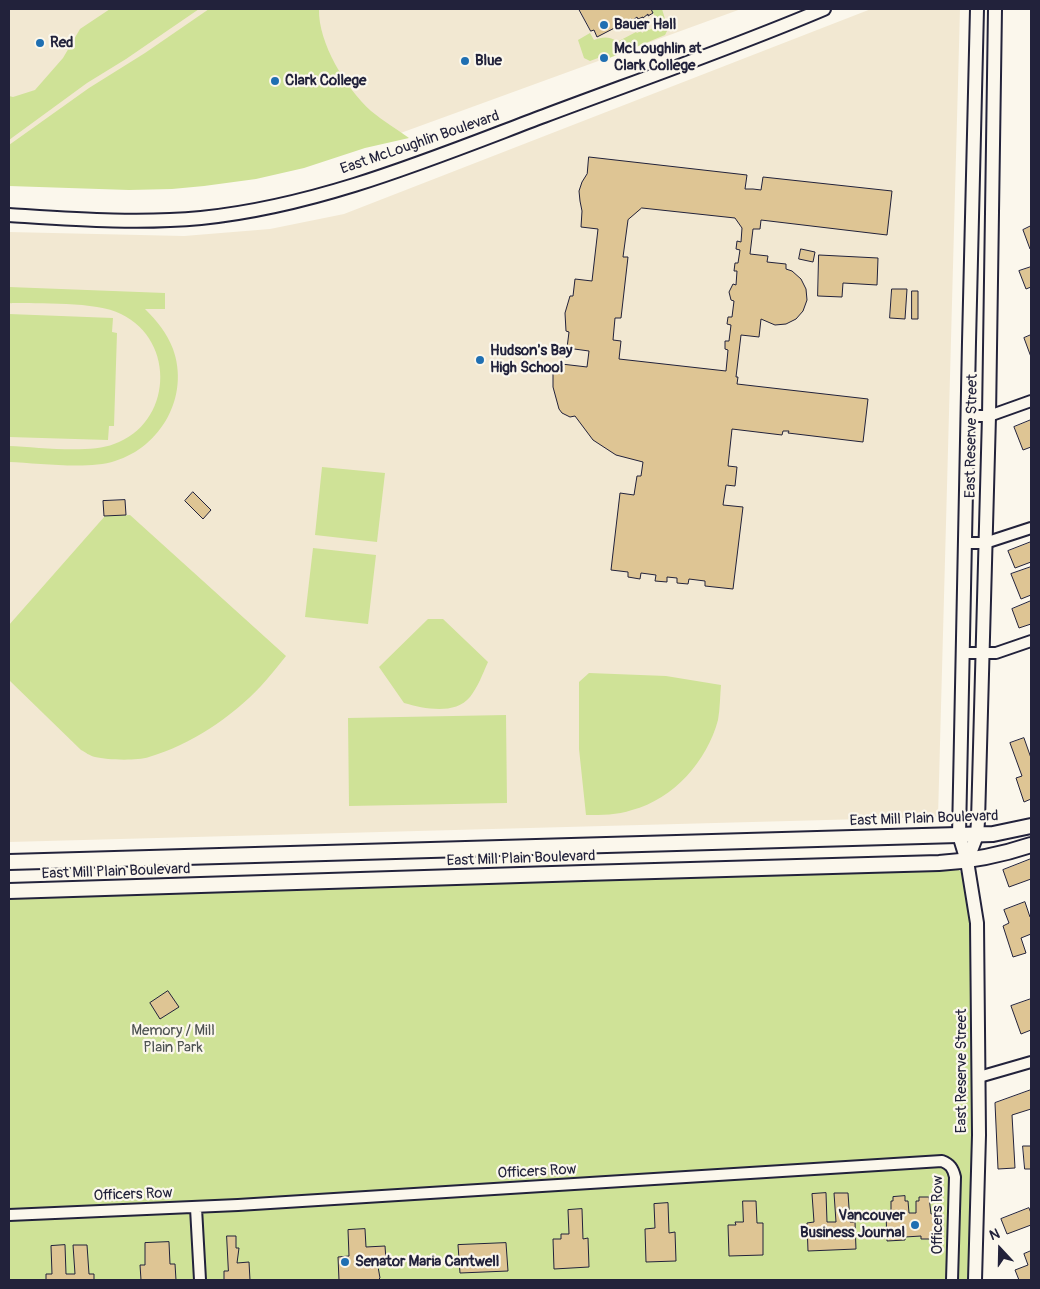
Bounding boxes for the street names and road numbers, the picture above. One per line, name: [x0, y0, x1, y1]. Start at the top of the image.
street label: East McLoughlin Boulevard: [338, 107, 502, 179]
street label: East Reserve Street: [962, 374, 982, 498]
street label: East Mill Plain Boulevard: [849, 807, 999, 831]
street label: East Mill Plain Boulevard: [446, 847, 596, 871]
street label: East Mill Plain Boulevard: [41, 860, 191, 884]
street label: East Reserve Street: [953, 1009, 971, 1133]
street label: Officers Row: [497, 1161, 577, 1183]
street label: Officers Row: [929, 1175, 947, 1255]
street label: Officers Row: [93, 1185, 173, 1205]

